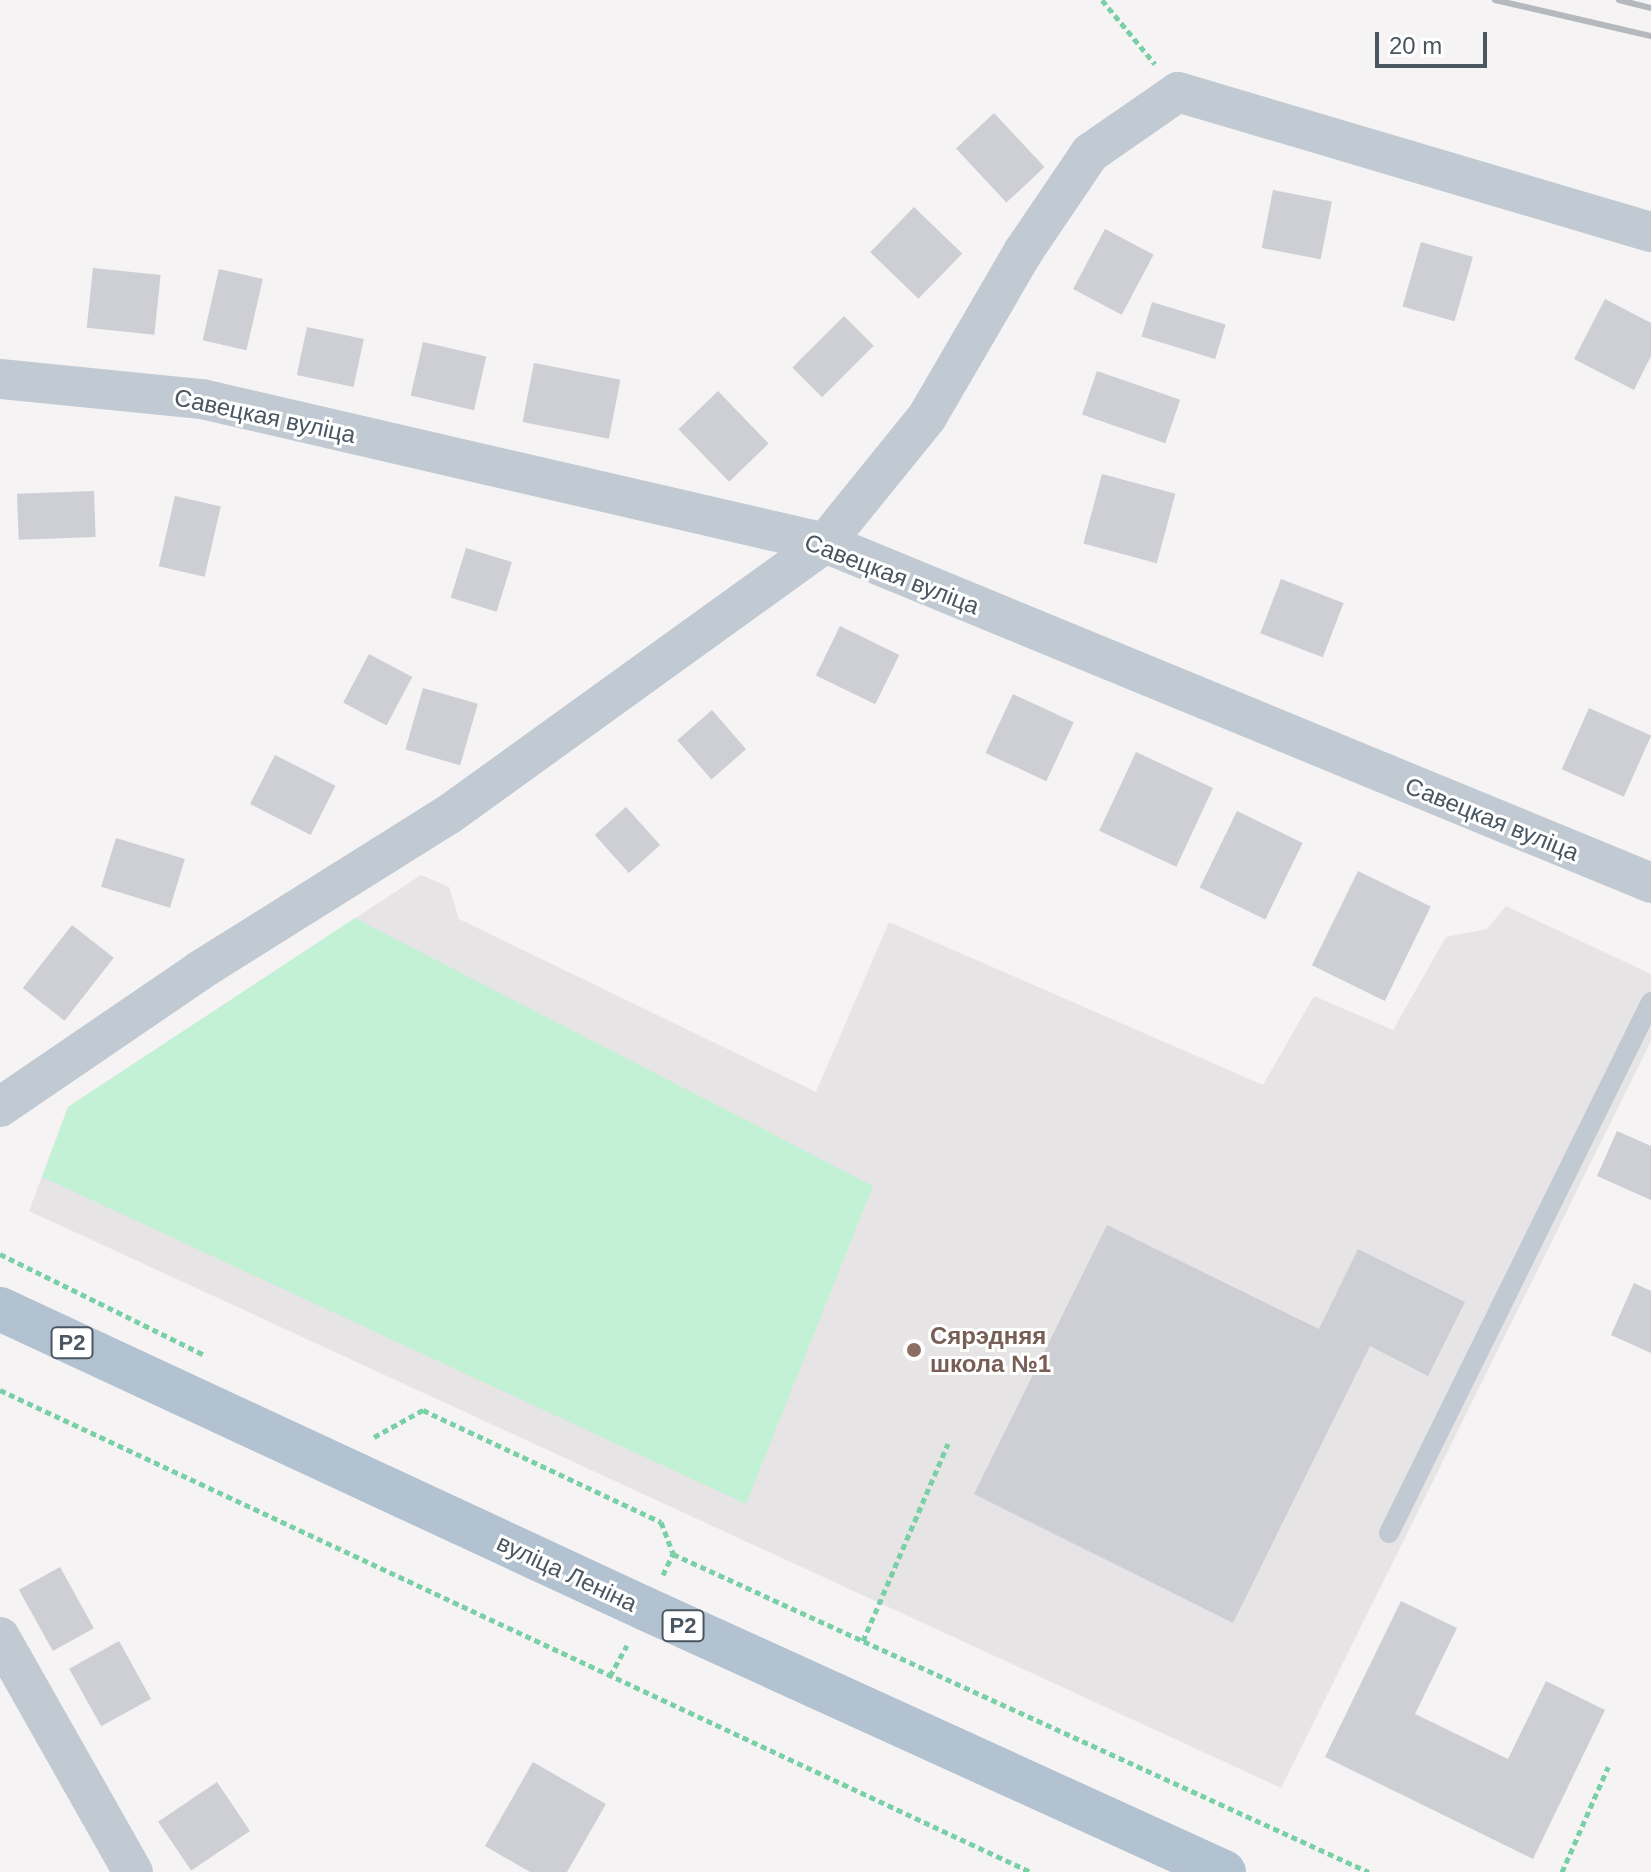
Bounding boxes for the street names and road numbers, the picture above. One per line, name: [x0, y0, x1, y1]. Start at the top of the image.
street label: Савецкая вуліца: [172, 383, 358, 449]
street label: Савецкая вуліца: [801, 527, 983, 621]
street label: Савецкая вуліца: [1401, 771, 1583, 867]
road number: Р2: [50, 1325, 94, 1361]
street label: вуліца Леніна: [492, 1528, 642, 1618]
road number: Р2: [661, 1608, 705, 1644]

